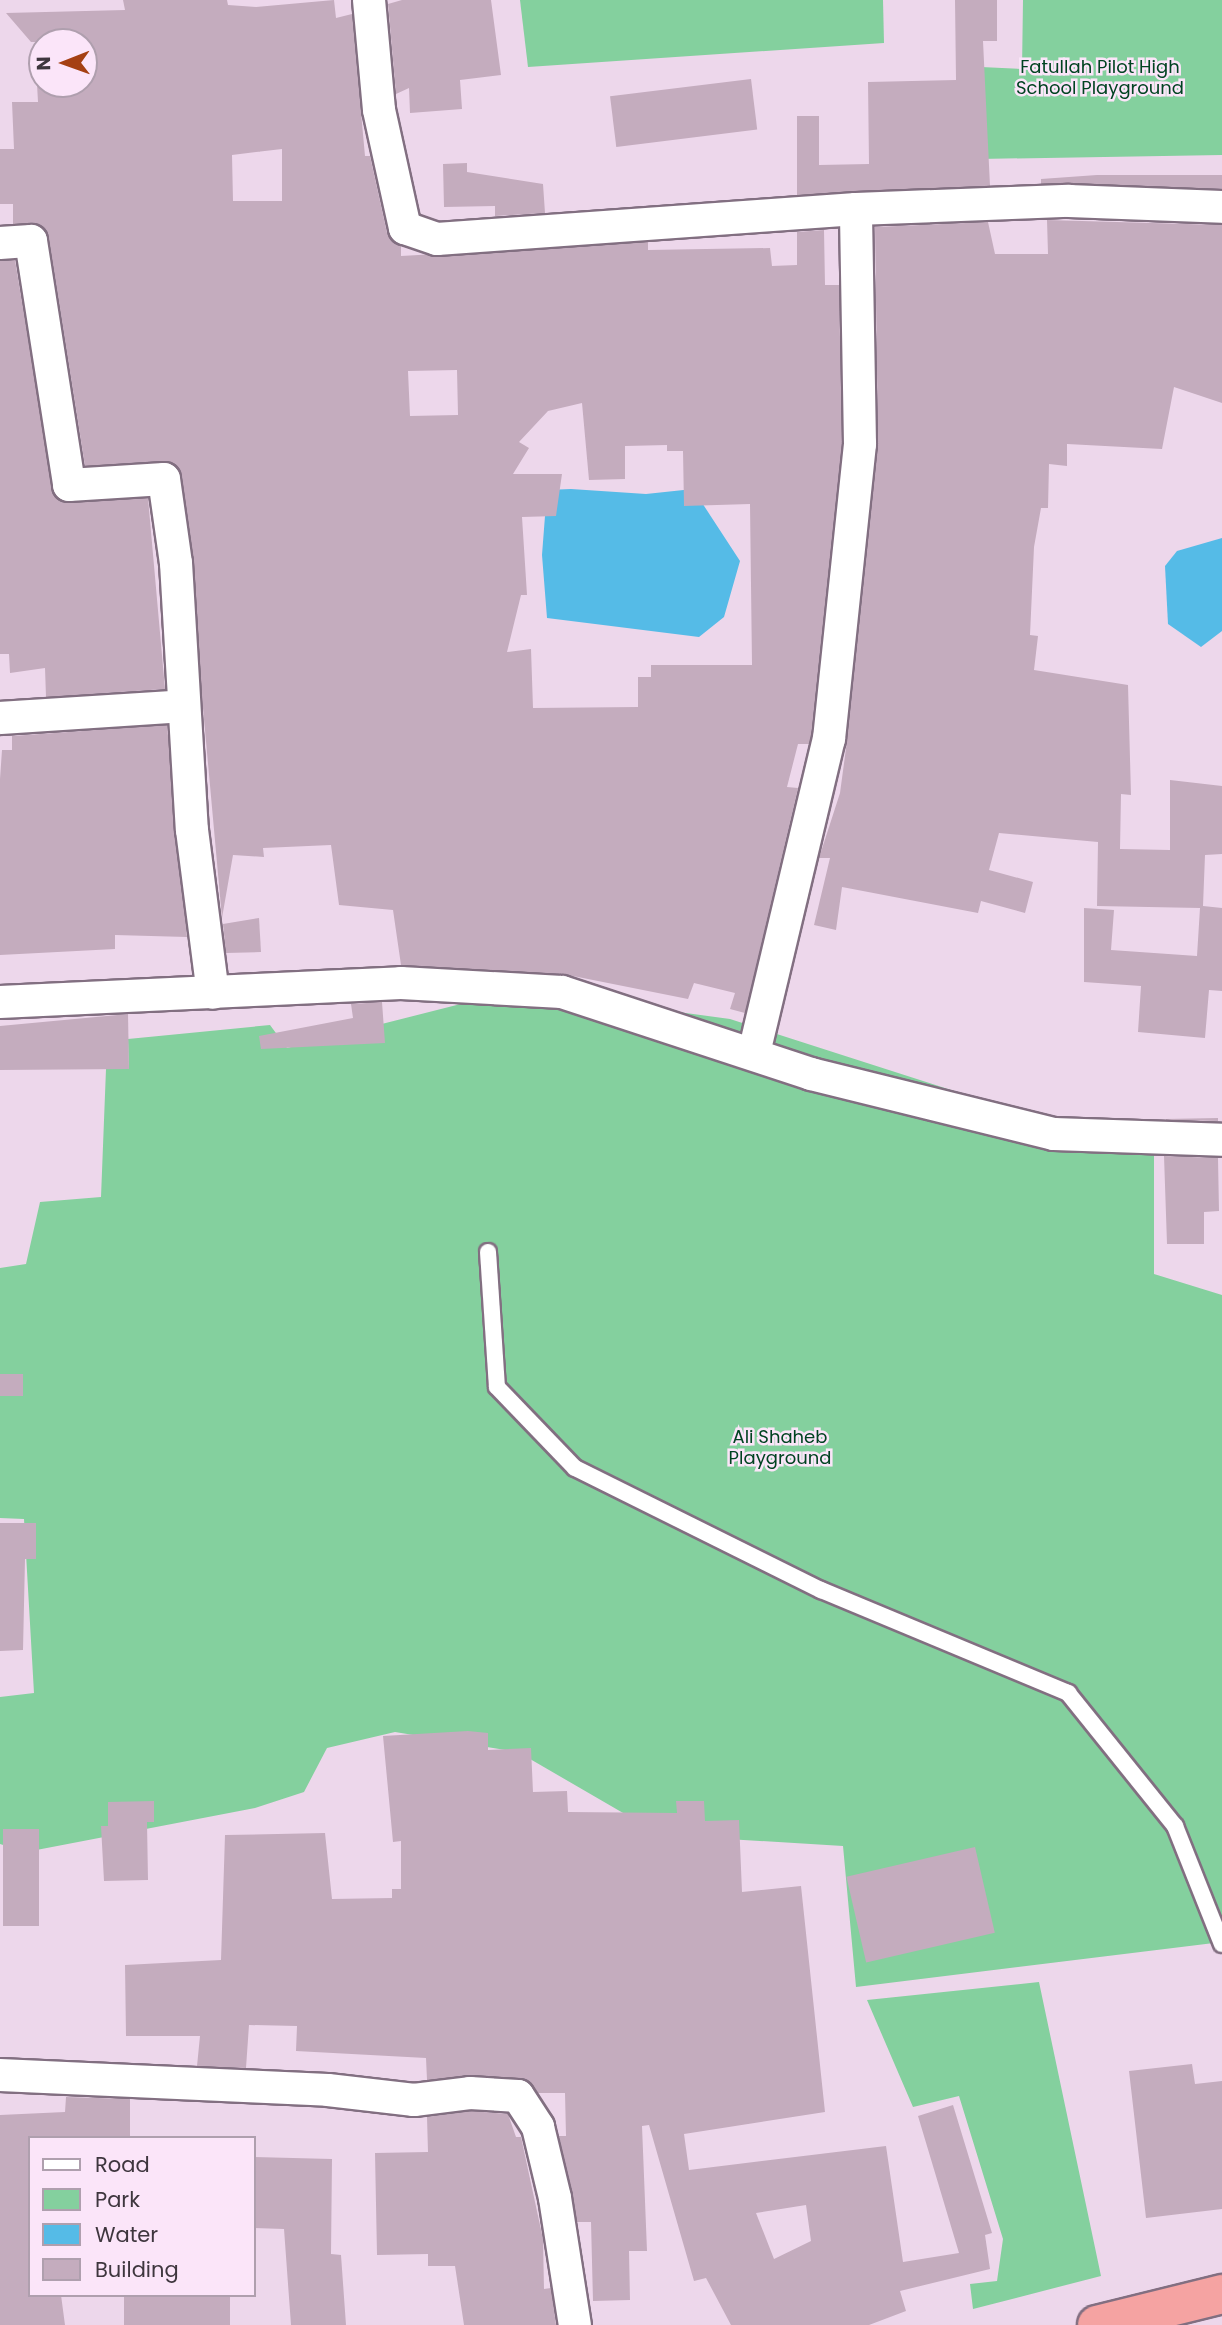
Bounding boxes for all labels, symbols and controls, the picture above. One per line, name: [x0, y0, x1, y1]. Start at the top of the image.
north arrow: [28, 28, 98, 98]
text: N: [30, 56, 57, 71]
park label: Fatullah Pilot High School Playground: [1016, 57, 1184, 100]
park label: Ali Shaheb Playground: [729, 1427, 831, 1470]
legend: [28, 2136, 256, 2297]
text: Road: [95, 2150, 150, 2179]
text: Park: [95, 2185, 140, 2214]
text: Water: [95, 2220, 158, 2249]
text: Building: [95, 2255, 179, 2284]

